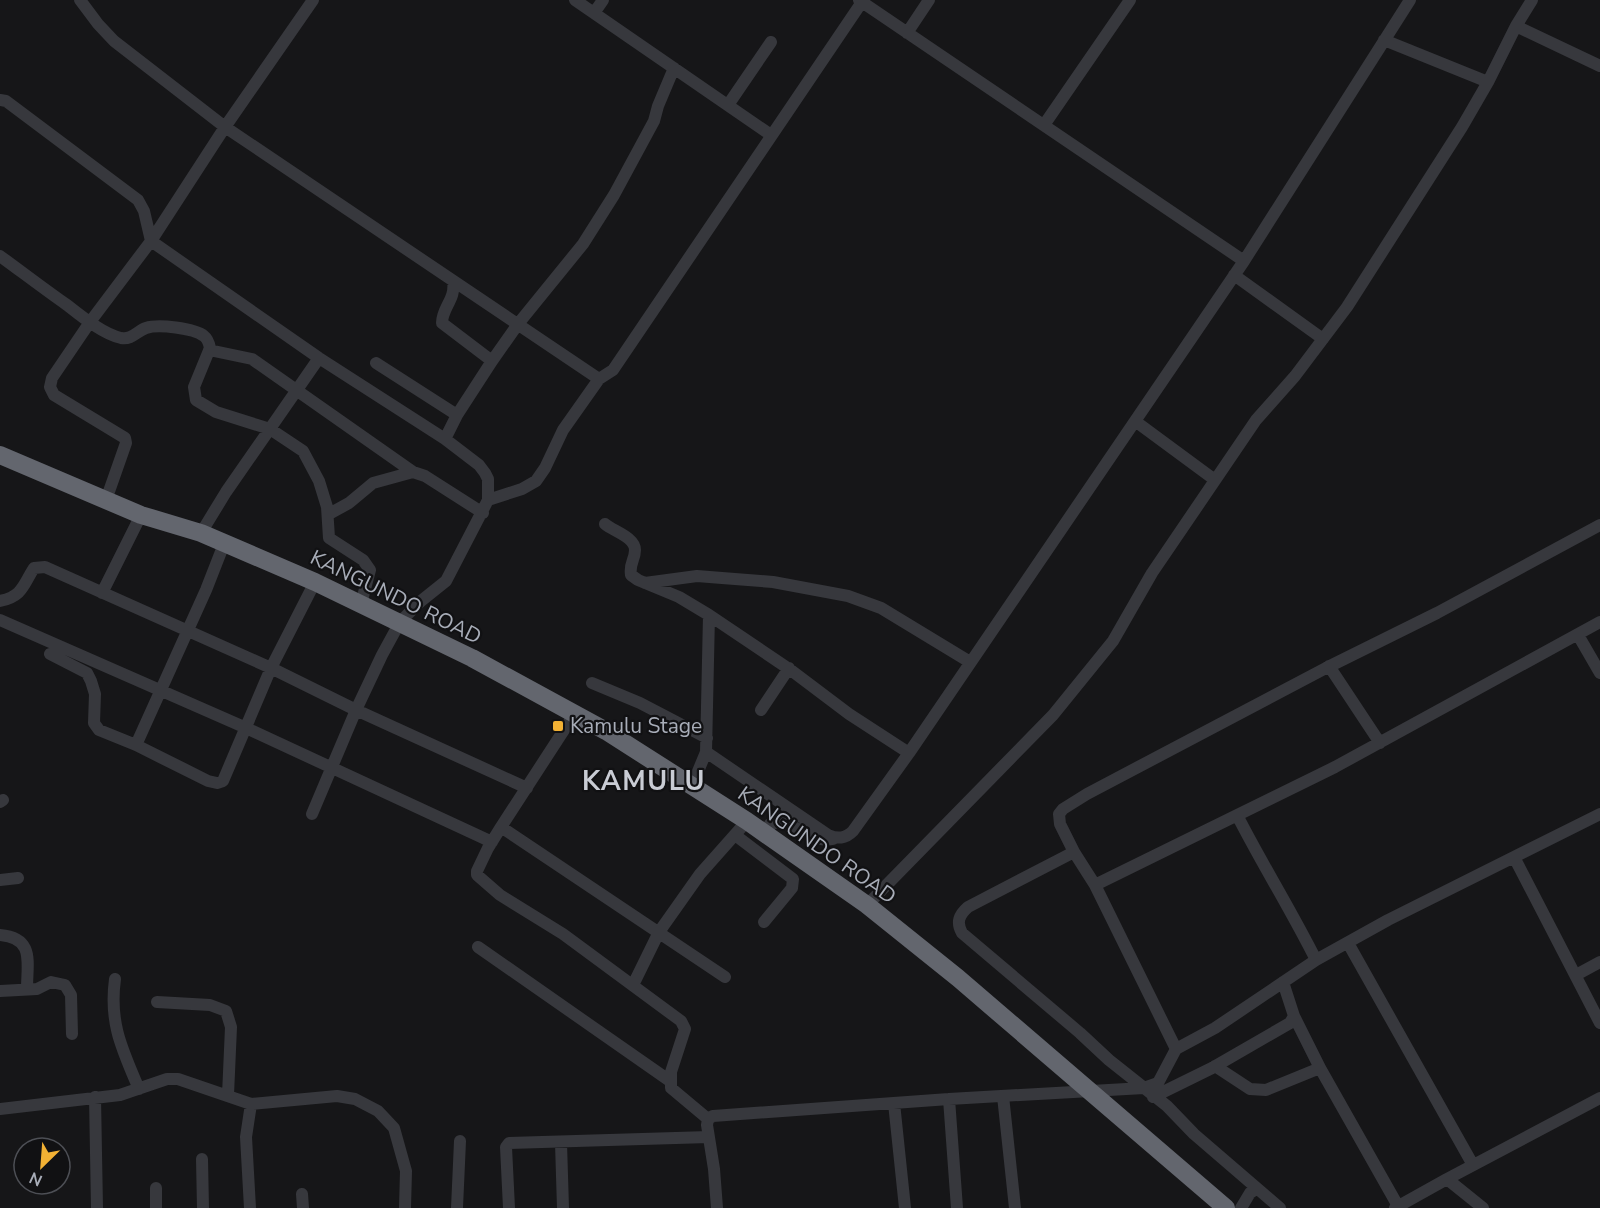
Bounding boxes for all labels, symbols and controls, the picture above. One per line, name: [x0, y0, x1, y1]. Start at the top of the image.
street label: KANGUNDO ROAD: [306, 543, 486, 651]
place label: Kamulu Stage: [570, 712, 702, 740]
marker: Kamulu Stage: [551, 719, 565, 733]
district label: KAMULU: [582, 763, 706, 800]
street label: KANGUNDO ROAD: [732, 780, 902, 910]
north arrow: [12, 1136, 72, 1196]
text: N: [26, 1166, 46, 1191]

